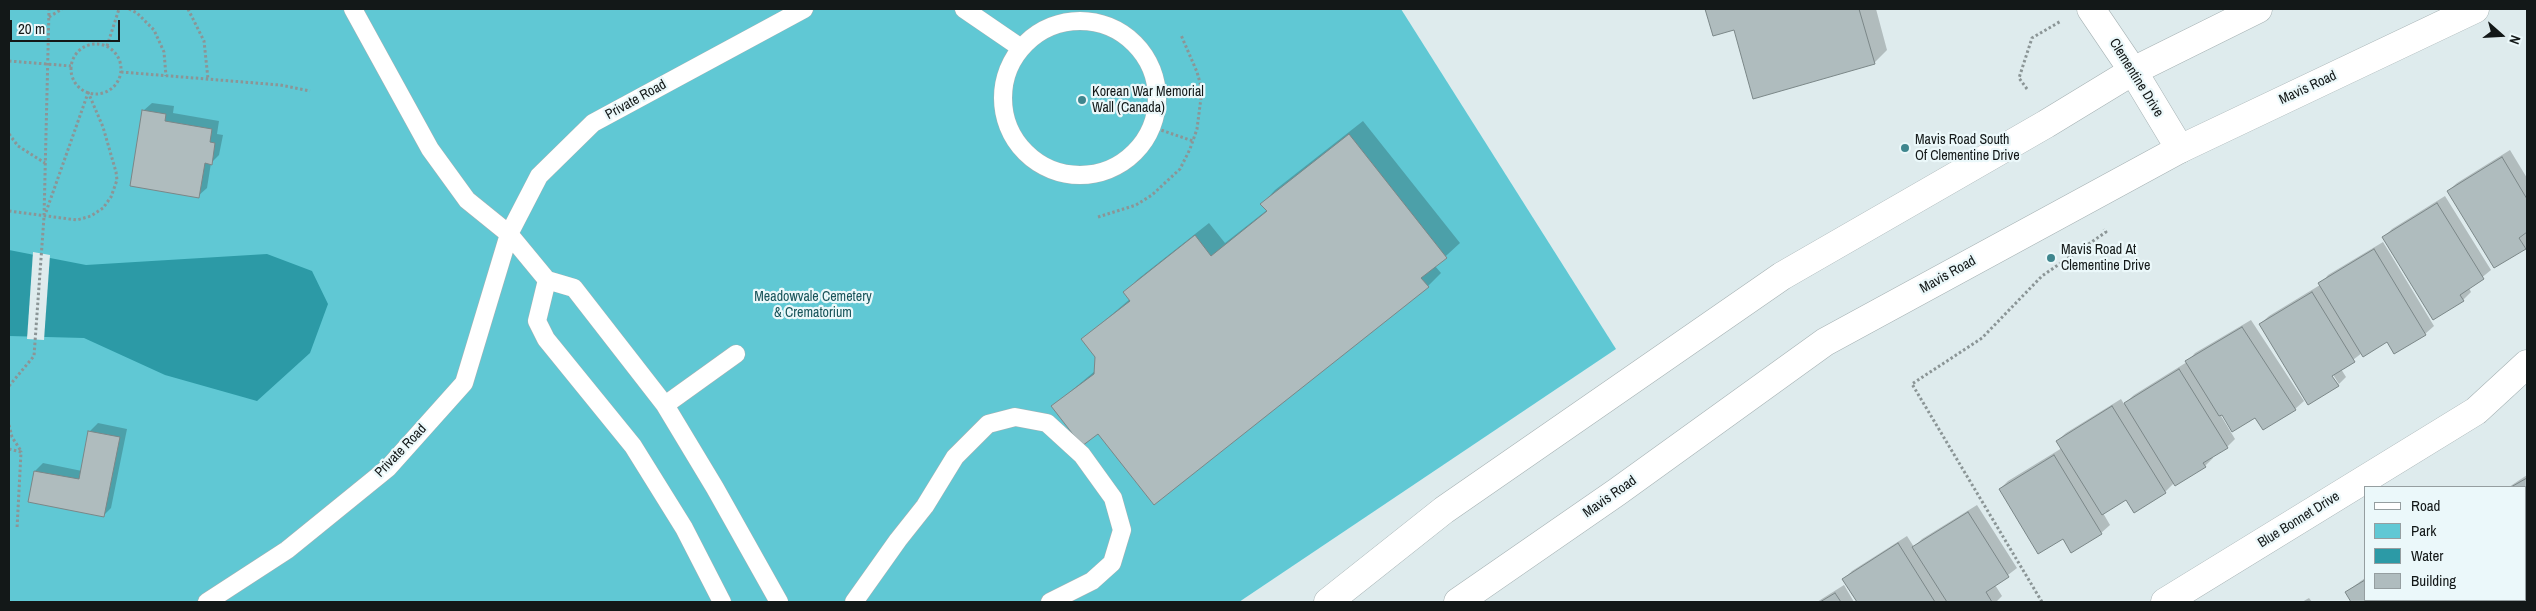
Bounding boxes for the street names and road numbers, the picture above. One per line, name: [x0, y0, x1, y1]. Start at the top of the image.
street label: Clementine Drive: [2105, 36, 2167, 120]
street label: Mavis Road: [2277, 67, 2339, 109]
street label: Private Road: [603, 76, 669, 124]
street label: Mavis Road: [1917, 253, 1979, 297]
street label: Private Road: [372, 421, 430, 481]
street label: Mavis Road: [1580, 473, 1640, 521]
street label: Blue Bonnet Drive: [2255, 488, 2343, 552]

